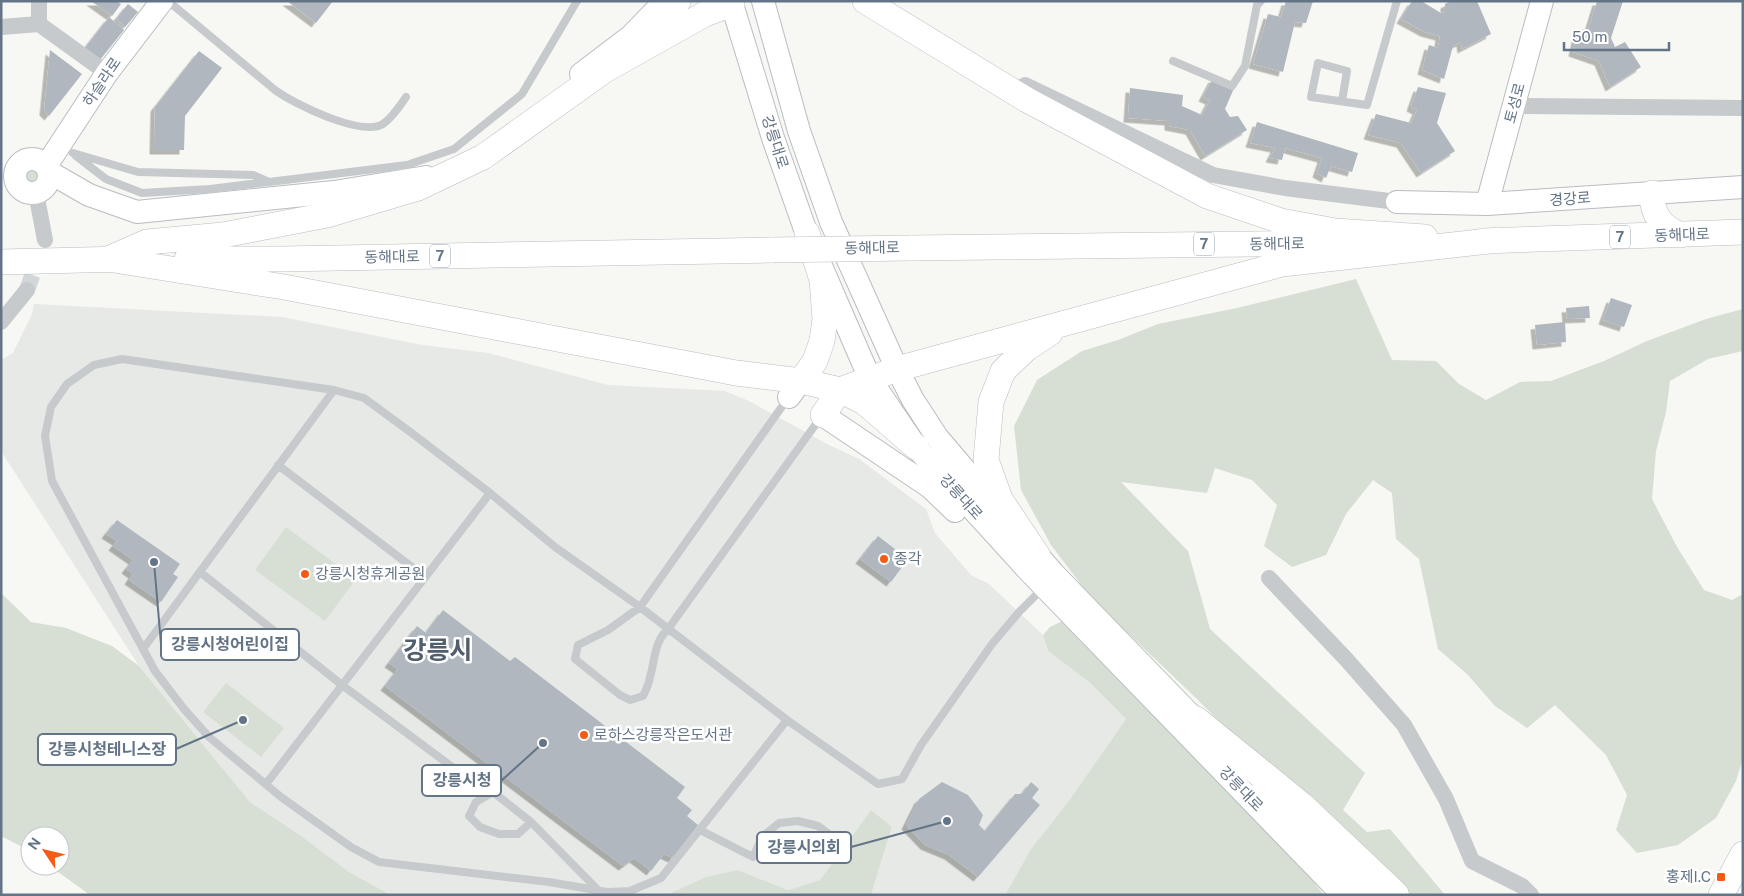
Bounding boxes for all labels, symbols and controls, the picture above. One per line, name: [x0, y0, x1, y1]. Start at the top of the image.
scale bar: [1564, 20, 1669, 52]
text: 50 m: [1572, 28, 1607, 45]
street label: 하슬라로: [79, 54, 124, 109]
street label: 토성로: [1501, 81, 1528, 125]
street label: 강릉대로: [759, 113, 792, 171]
street label: 경강로: [1549, 189, 1591, 208]
street label: 동해대로: [1654, 225, 1710, 244]
road number: 7: [1610, 226, 1630, 248]
road number: 7: [1194, 232, 1214, 255]
street label: 동해대로: [1249, 235, 1305, 252]
street label: 동해대로: [844, 239, 900, 256]
road number: 7: [430, 245, 450, 268]
street label: 동해대로: [364, 248, 420, 265]
street label: 강릉대로: [937, 470, 986, 523]
place label: 종각: [894, 550, 922, 567]
marker: 종각: [878, 553, 890, 565]
place label: 강릉시청휴게공원: [315, 565, 425, 582]
marker: 강릉시청휴게공원: [299, 568, 311, 580]
callout: 강릉시청어린이집: [161, 629, 299, 660]
text: 강릉시청어린이집: [171, 635, 289, 654]
district label: 강릉시: [403, 635, 473, 665]
place label: 로하스강릉작은도서관: [594, 726, 732, 743]
marker: 로하스강릉작은도서관: [578, 729, 590, 741]
callout: 강릉시청테니스장: [38, 734, 176, 765]
text: 강릉시청테니스장: [48, 740, 166, 759]
street label: 강릉대로: [1216, 763, 1267, 814]
callout: 강릉시청: [422, 765, 501, 796]
text: 강릉시청: [433, 771, 491, 790]
north arrow: [20, 826, 70, 876]
callout: 강릉시의회: [757, 832, 851, 863]
text: N: [25, 834, 44, 853]
text: 강릉시의회: [767, 838, 841, 857]
place label: 홍제I.C: [1666, 868, 1711, 885]
marker: 홍제I.C: [1715, 871, 1727, 883]

